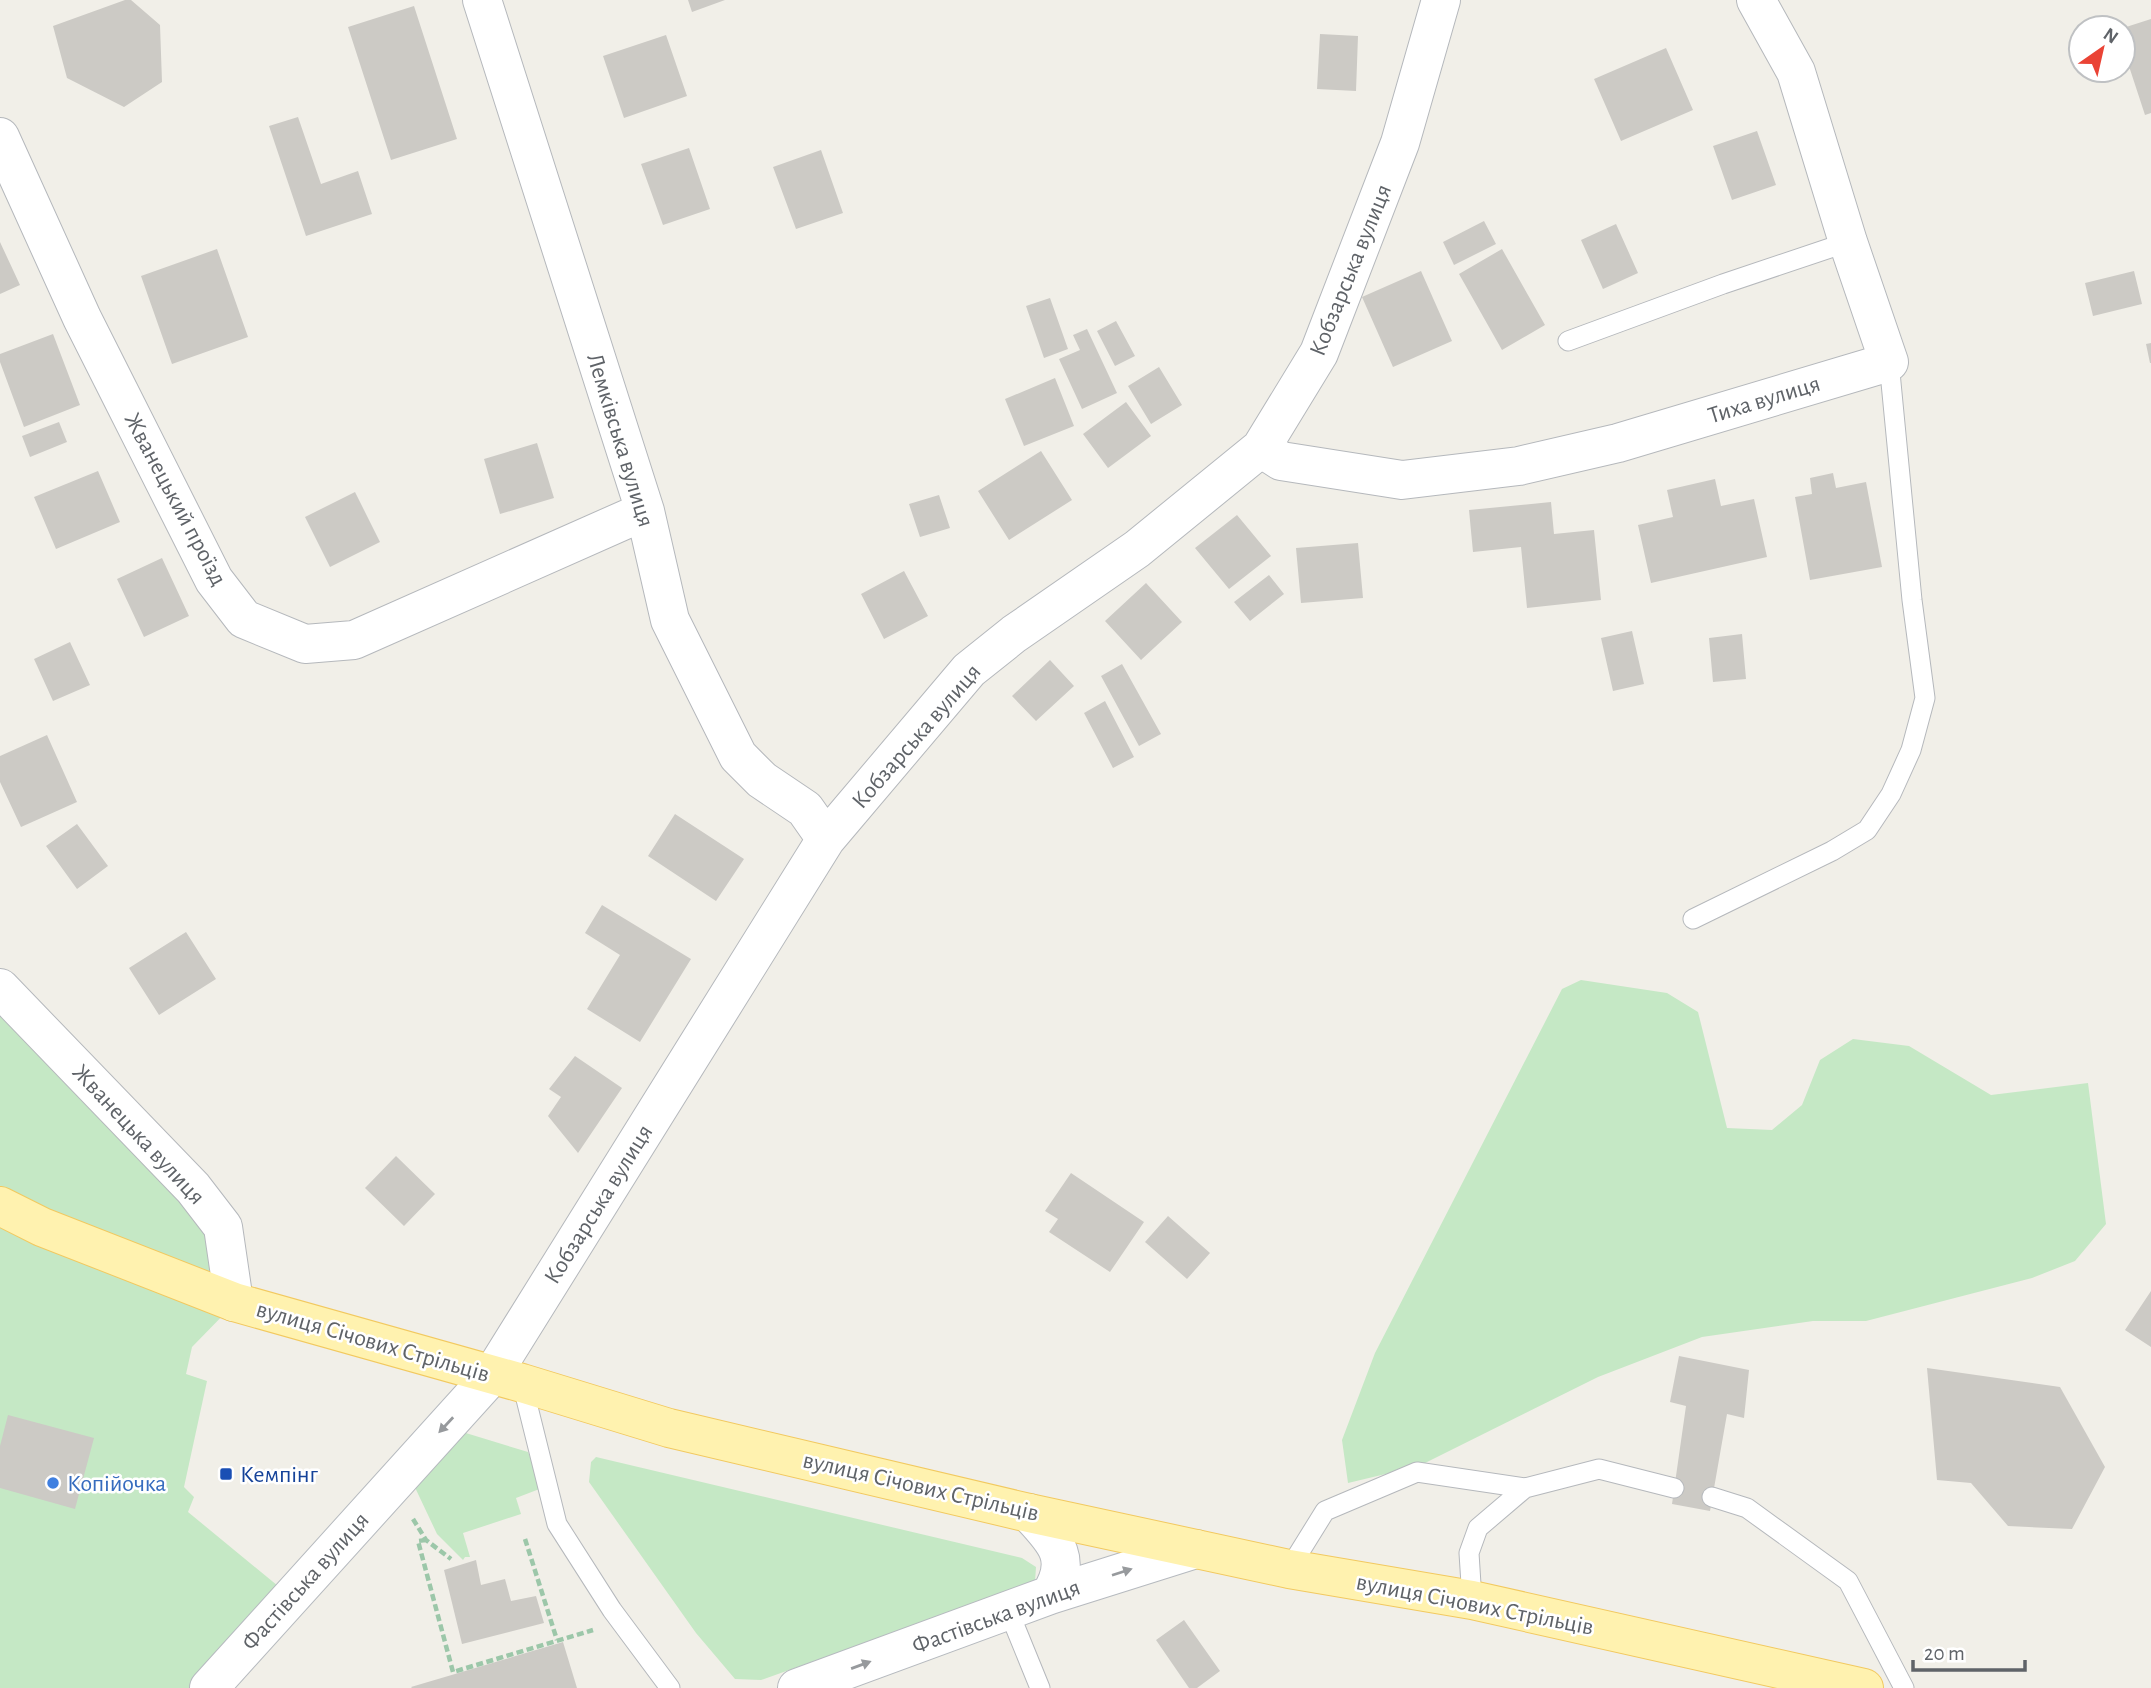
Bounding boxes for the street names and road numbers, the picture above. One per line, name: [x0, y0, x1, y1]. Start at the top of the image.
street label: Кобзарська вулиця: [1306, 181, 1396, 360]
street label: Лемківська вулиця: [582, 351, 658, 530]
street label: Тиха вулиця: [1705, 372, 1823, 428]
street label: Жванецький проїзд: [120, 409, 231, 590]
street label: Кобзарська вулиця: [848, 660, 986, 814]
street label: Жванецька вулиця: [68, 1060, 209, 1209]
street label: Кобзарська вулиця: [540, 1121, 657, 1288]
street label: вулиця Січових Стрільців: [253, 1297, 492, 1387]
street label: вулиця Січових Стрільців: [800, 1448, 1041, 1526]
street label: Фастівська вулиця: [238, 1508, 374, 1655]
street label: вулиця Січових Стрільців: [1354, 1570, 1596, 1640]
street label: Фастівська вулиця: [909, 1575, 1084, 1658]

